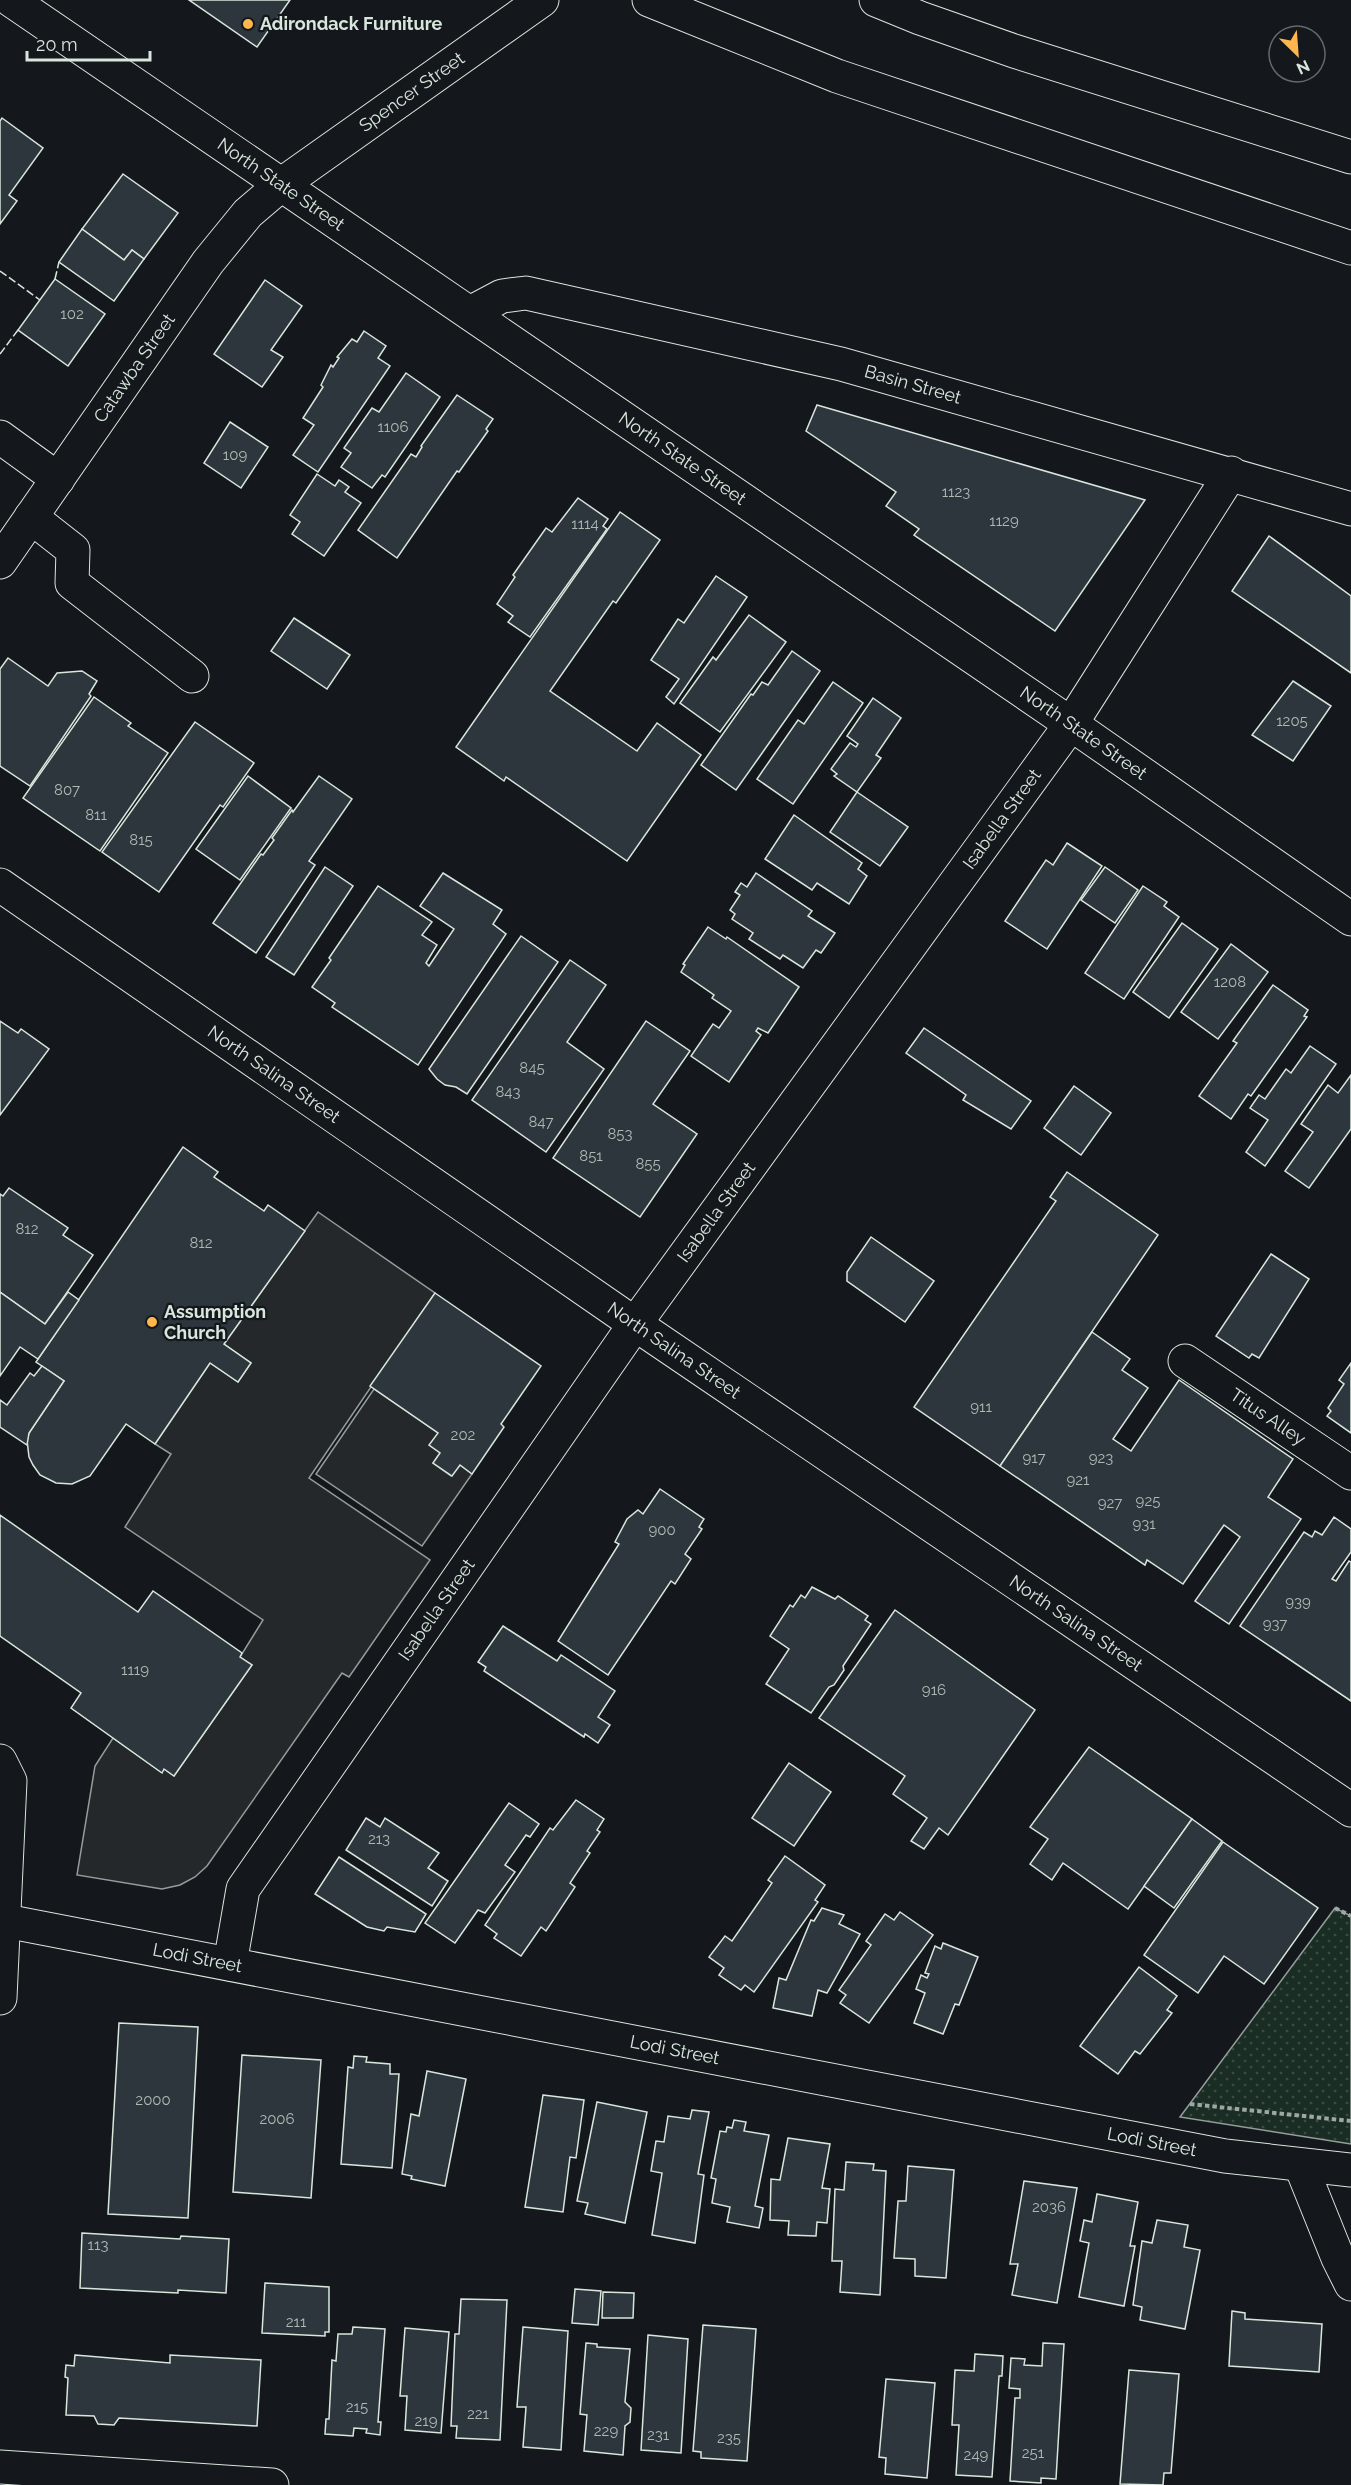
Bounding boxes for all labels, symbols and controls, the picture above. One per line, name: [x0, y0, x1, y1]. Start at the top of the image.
place label: Adirondack Furniture: [260, 13, 443, 34]
marker: Adirondack Furniture: [241, 17, 255, 31]
scale bar: [27, 24, 150, 62]
north arrow: [1267, 24, 1327, 84]
text: 20 m: [36, 34, 78, 55]
street label: Spencer Street: [355, 47, 468, 136]
text: N: [1294, 56, 1313, 78]
street label: North State Street: [214, 133, 349, 235]
house number: 102: [60, 305, 84, 323]
street label: Catawba Street: [89, 309, 179, 426]
street label: Basin Street: [862, 360, 964, 408]
street label: North State Street: [615, 407, 750, 509]
house number: 1106: [377, 418, 409, 436]
house number: 109: [223, 446, 247, 464]
house number: 1123: [942, 483, 970, 501]
house number: 1129: [989, 512, 1019, 530]
house number: 1114: [571, 515, 599, 533]
street label: North State Street: [1016, 681, 1151, 784]
house number: 1205: [1276, 712, 1308, 730]
street label: Isabella Street: [958, 765, 1045, 873]
house number: 807: [54, 781, 80, 799]
house number: 811: [85, 806, 107, 824]
house number: 815: [129, 831, 153, 849]
house number: 1208: [1214, 973, 1246, 991]
street label: North Salina Street: [204, 1021, 344, 1127]
house number: 845: [519, 1059, 545, 1077]
house number: 843: [495, 1083, 521, 1101]
house number: 847: [528, 1113, 554, 1131]
house number: 853: [607, 1125, 633, 1143]
house number: 851: [579, 1147, 603, 1165]
house number: 855: [635, 1155, 661, 1173]
street label: Isabella Street: [672, 1158, 759, 1266]
house number: 812: [15, 1220, 39, 1238]
house number: 812: [189, 1234, 213, 1252]
street label: North Salina Street: [604, 1297, 745, 1403]
place label: Assumption Church: [164, 1301, 266, 1343]
marker: Assumption Church: [145, 1315, 159, 1329]
street label: Titus Alley: [1226, 1384, 1310, 1450]
house number: 911: [970, 1398, 992, 1416]
house number: 202: [451, 1426, 476, 1444]
house number: 917: [1022, 1449, 1046, 1467]
house number: 923: [1089, 1449, 1113, 1467]
house number: 921: [1066, 1471, 1090, 1489]
house number: 925: [1136, 1492, 1160, 1510]
house number: 927: [1098, 1494, 1122, 1512]
house number: 931: [1132, 1515, 1156, 1533]
house number: 900: [648, 1521, 676, 1539]
street label: Isabella Street: [394, 1555, 479, 1664]
street label: North Salina Street: [1006, 1570, 1147, 1676]
house number: 939: [1285, 1593, 1311, 1611]
house number: 937: [1263, 1615, 1287, 1633]
house number: 1119: [121, 1661, 149, 1679]
house number: 916: [922, 1681, 946, 1699]
house number: 213: [368, 1830, 390, 1848]
street label: Lodi Street: [151, 1939, 244, 1976]
street label: Lodi Street: [628, 2031, 721, 2068]
house number: 2000: [135, 2091, 171, 2109]
house number: 2006: [259, 2110, 295, 2128]
street label: Lodi Street: [1105, 2123, 1198, 2160]
house number: 2036: [1032, 2198, 1066, 2216]
house number: 113: [88, 2236, 108, 2254]
house number: 211: [286, 2313, 307, 2331]
house number: 215: [346, 2398, 368, 2416]
house number: 221: [467, 2405, 490, 2423]
house number: 219: [414, 2412, 438, 2430]
house number: 229: [594, 2422, 618, 2440]
house number: 231: [647, 2426, 670, 2444]
house number: 235: [717, 2429, 741, 2447]
house number: 251: [1022, 2444, 1045, 2462]
house number: 249: [964, 2446, 989, 2464]

